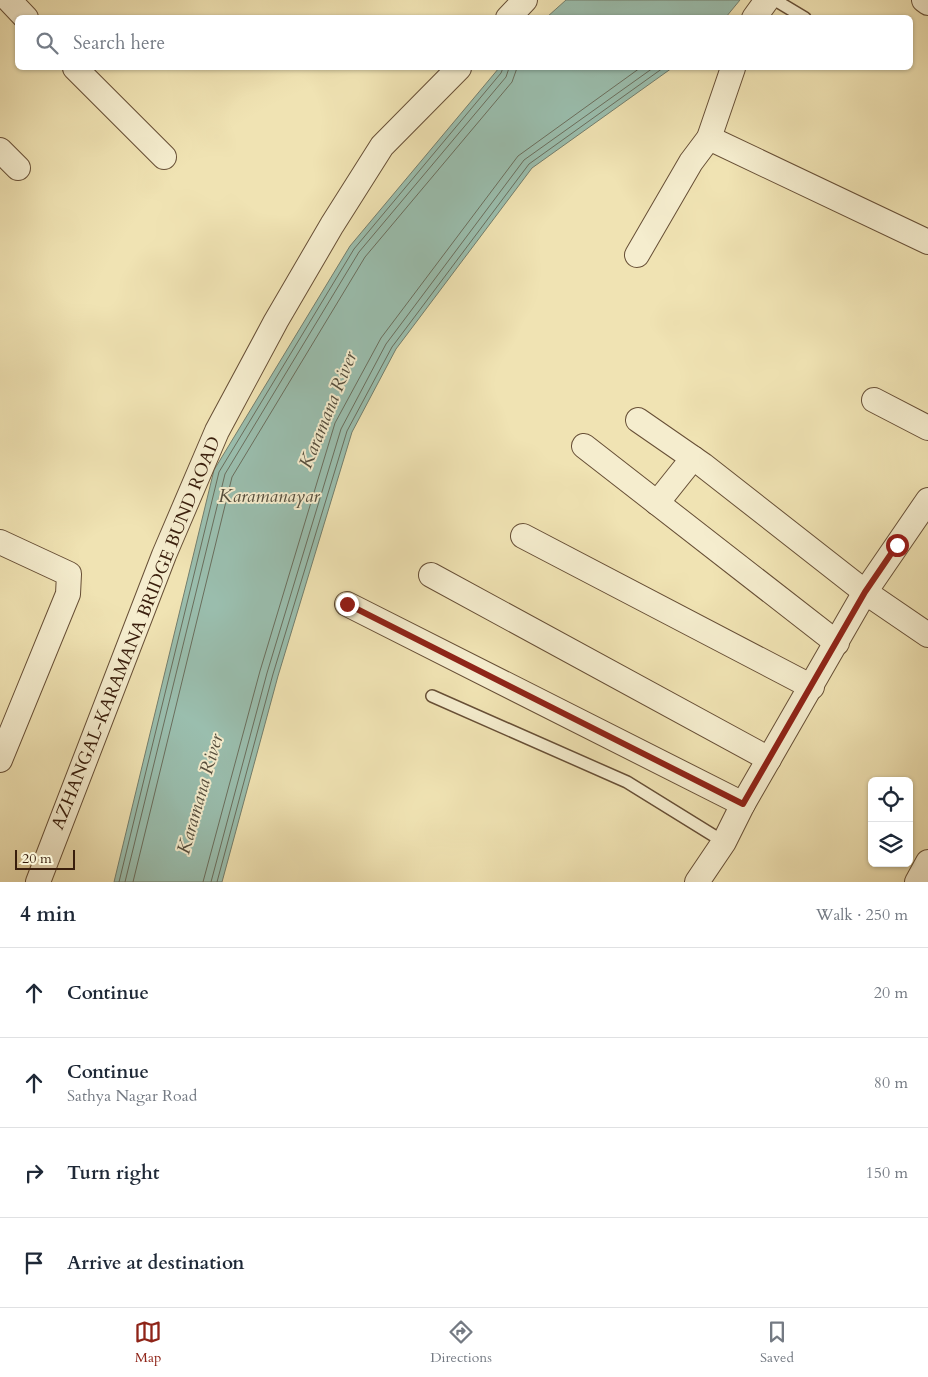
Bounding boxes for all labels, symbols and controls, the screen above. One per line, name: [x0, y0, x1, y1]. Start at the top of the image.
search box: [15, 15, 913, 70]
icon: search: [33, 29, 61, 57]
text: Search here: [73, 30, 165, 56]
water label: Karamana River: [293, 347, 364, 472]
street label: AZHANGAL-KARAMANA BRIDGE BUND ROAD: [45, 433, 227, 833]
water label: Karamanayar: [218, 483, 321, 509]
route start: [886, 534, 909, 557]
route end: [336, 593, 359, 616]
water label: Karamana River: [170, 730, 230, 857]
map controls: [868, 777, 913, 867]
button: locate: [868, 777, 913, 822]
button: layers: [868, 822, 913, 867]
scale bar: [15, 847, 75, 870]
text: 20 m: [22, 849, 52, 868]
text: 4 min: [20, 900, 76, 929]
text: Walk · 250 m: [816, 904, 908, 926]
icon: ahead: [20, 979, 48, 1007]
text: Continue: [67, 980, 149, 1006]
text: 20 m: [874, 982, 908, 1004]
text: Continue: [67, 1059, 149, 1085]
icon: ahead: [20, 1069, 48, 1097]
text: 80 m: [874, 1072, 908, 1094]
text: Sathya Nagar Road: [67, 1085, 197, 1107]
icon: right: [20, 1159, 48, 1187]
text: Turn right: [67, 1160, 159, 1186]
text: 150 m: [866, 1162, 908, 1184]
icon: arrive: [20, 1249, 48, 1277]
text: Arrive at destination: [67, 1250, 244, 1276]
tab: Map: [134, 1318, 162, 1367]
tab: Directions: [430, 1318, 492, 1367]
tab: Saved: [760, 1318, 794, 1367]

